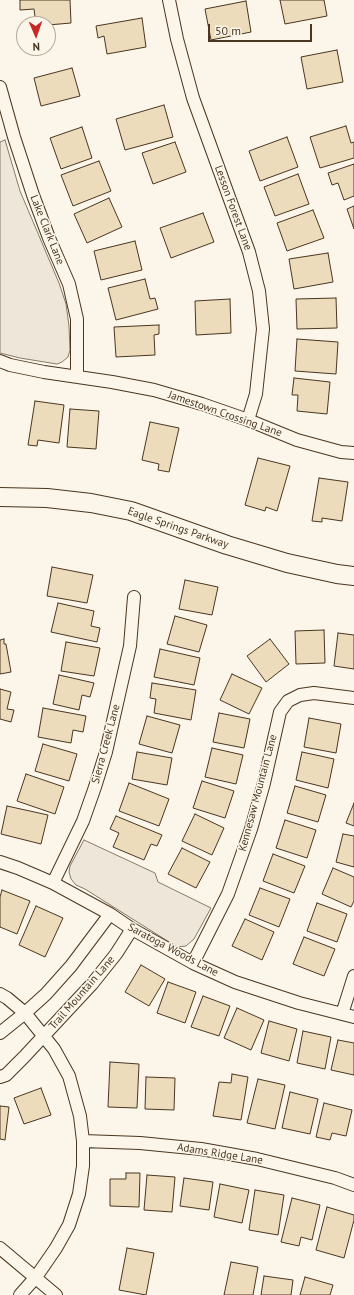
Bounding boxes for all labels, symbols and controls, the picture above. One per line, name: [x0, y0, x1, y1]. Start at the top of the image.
north arrow: [16, 16, 56, 56]
scale bar: [210, 16, 314, 42]
text: 50 m: [215, 23, 241, 38]
text: N: [33, 40, 40, 54]
street label: Lesson Forest Lane: [211, 164, 255, 252]
street label: Lake Clark Lane: [27, 193, 67, 267]
street label: Jamestown Crossing Lane: [166, 388, 284, 440]
street label: Eagle Springs Parkway: [126, 505, 230, 551]
street label: Sierra Creek Lane: [89, 703, 123, 785]
street label: Kennesaw Mountain Lane: [236, 733, 280, 853]
street label: Saratoga Woods Lane: [125, 921, 221, 979]
street label: Trail Mountain Lane: [46, 953, 118, 1033]
street label: Adams Ridge Lane: [176, 1141, 264, 1167]

